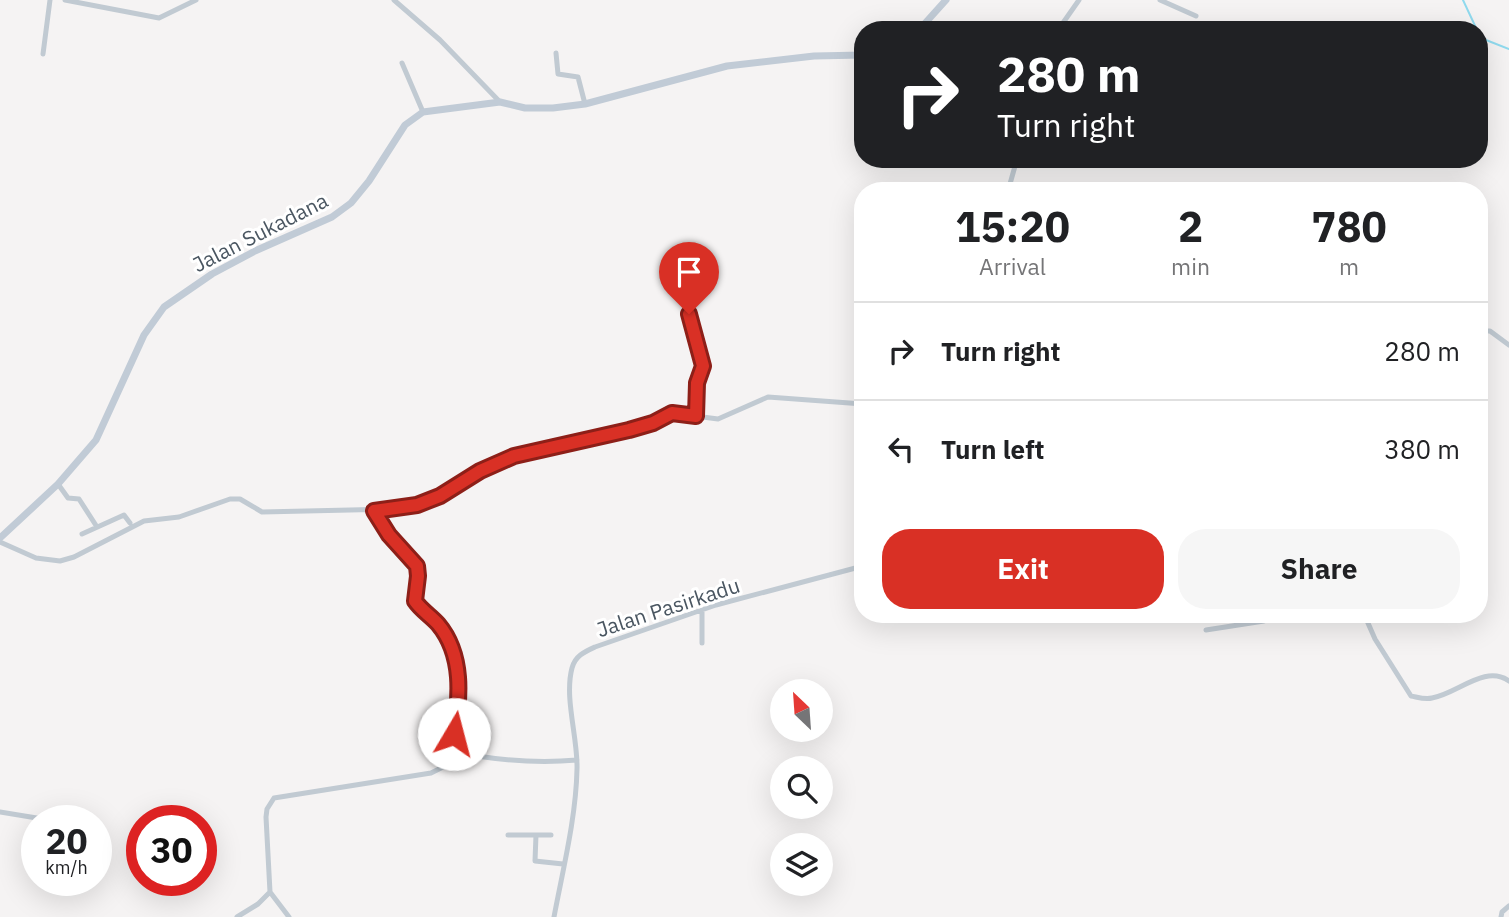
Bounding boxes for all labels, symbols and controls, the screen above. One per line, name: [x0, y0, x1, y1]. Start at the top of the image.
text: 280 m: [997, 42, 1141, 105]
icon: right: [882, 49, 973, 140]
text: Turn right: [997, 104, 1135, 146]
street label: Jalan Sukadana: [187, 186, 333, 278]
text: 15:20: [955, 199, 1070, 254]
text: 2: [1178, 199, 1203, 254]
text: 780: [1311, 199, 1387, 254]
pin: [659, 242, 719, 314]
text: Arrival: [979, 251, 1046, 281]
text: min: [1171, 251, 1210, 281]
text: m: [1339, 251, 1359, 281]
icon: arrive: [670, 253, 708, 291]
icon: right: [882, 332, 920, 370]
text: Turn right: [941, 334, 1060, 368]
text: 280 m: [1384, 334, 1460, 368]
icon: left: [882, 430, 920, 468]
text: Turn left: [941, 432, 1044, 466]
text: 380 m: [1384, 432, 1460, 466]
button: Exit: [882, 529, 1164, 609]
button: Share: [1178, 529, 1460, 609]
street label: Jalan Pasirkadu: [593, 571, 743, 643]
north arrow: [770, 679, 833, 742]
map controls: [770, 679, 833, 896]
position arrow: [417, 697, 491, 771]
button: search: [770, 756, 833, 819]
speed limit sign: 30: [126, 805, 217, 896]
text: 20: [45, 818, 88, 864]
button: layers: [770, 833, 833, 896]
text: km/h: [45, 856, 88, 879]

